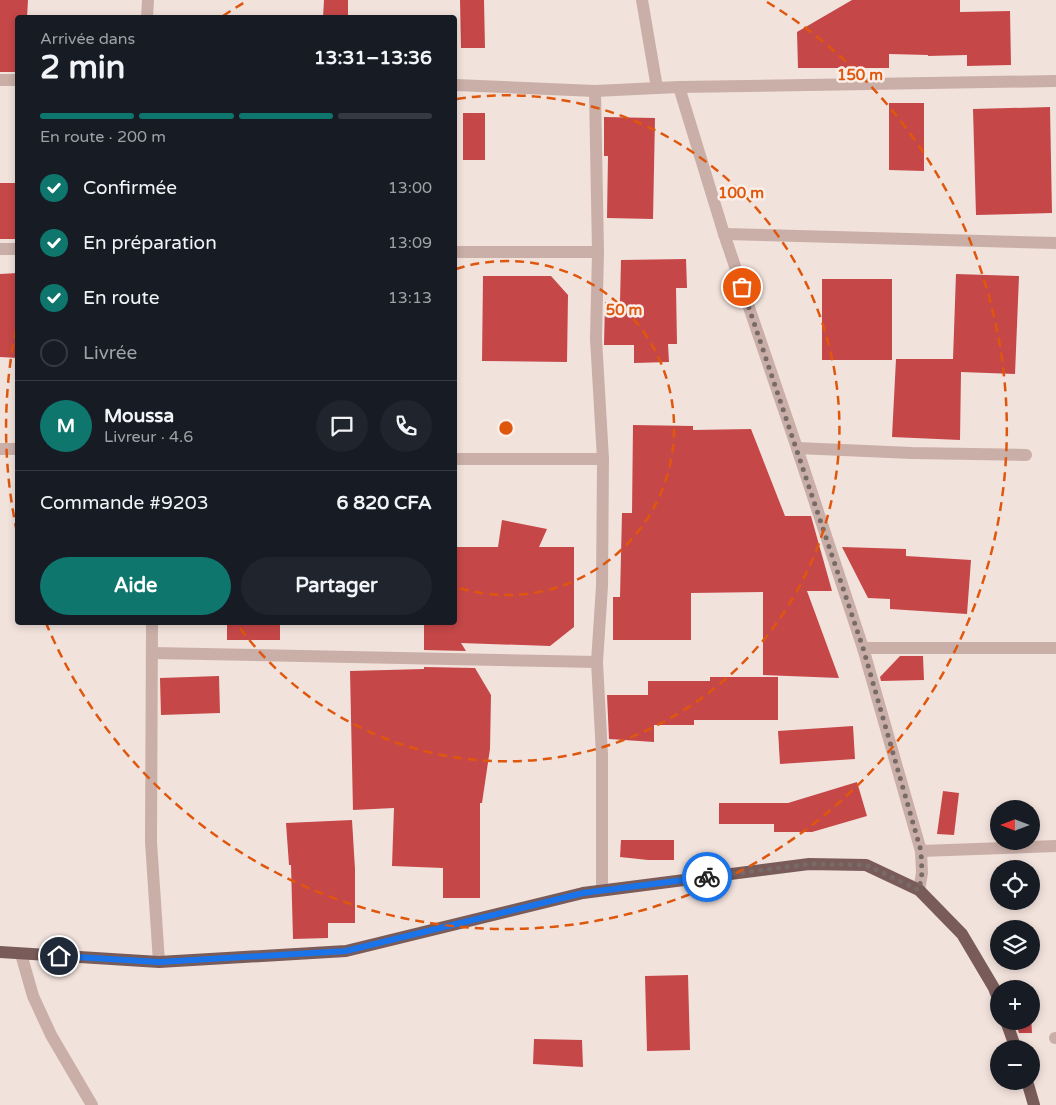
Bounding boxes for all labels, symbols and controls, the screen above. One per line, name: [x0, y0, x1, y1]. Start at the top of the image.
text: Arrivée dans: [40, 29, 135, 49]
text: 13:31–13:36: [314, 47, 432, 69]
text: 2 min: [40, 49, 125, 87]
text: 150 m: [837, 66, 883, 84]
text: En route · 200 m: [40, 127, 166, 147]
icon: check: [40, 174, 68, 202]
text: Confirmée: [83, 177, 177, 199]
text: 13:00: [388, 178, 432, 198]
text: 100 m: [718, 184, 764, 202]
icon: check: [40, 229, 68, 257]
text: En préparation: [83, 232, 217, 254]
text: 13:09: [388, 233, 432, 253]
pin: [721, 266, 763, 308]
icon: bag: [728, 273, 756, 301]
icon: check: [40, 284, 68, 312]
text: En route: [83, 287, 160, 309]
text: 13:13: [388, 288, 432, 308]
text: 50 m: [606, 301, 642, 319]
text: Livrée: [83, 342, 137, 364]
button: chat: [316, 400, 368, 452]
button: phone: [380, 400, 432, 452]
text: Moussa: [104, 405, 174, 427]
text: M: [57, 415, 75, 437]
centre of rings: [497, 419, 515, 437]
text: Livreur · 4.6: [104, 427, 193, 447]
text: Commande #9203: [40, 492, 209, 514]
text: 6 820 CFA: [336, 492, 432, 514]
button: Aide: [40, 557, 231, 615]
button: Partager: [241, 557, 432, 615]
north arrow: [990, 800, 1040, 850]
map controls: [990, 800, 1040, 1090]
courier: [682, 852, 732, 902]
button: locate: [990, 860, 1040, 910]
icon: bike: [693, 863, 721, 891]
button: layers: [990, 920, 1040, 970]
pin: [38, 935, 80, 977]
icon: home: [45, 942, 73, 970]
button: +: [990, 980, 1040, 1030]
button: −: [990, 1040, 1040, 1090]

